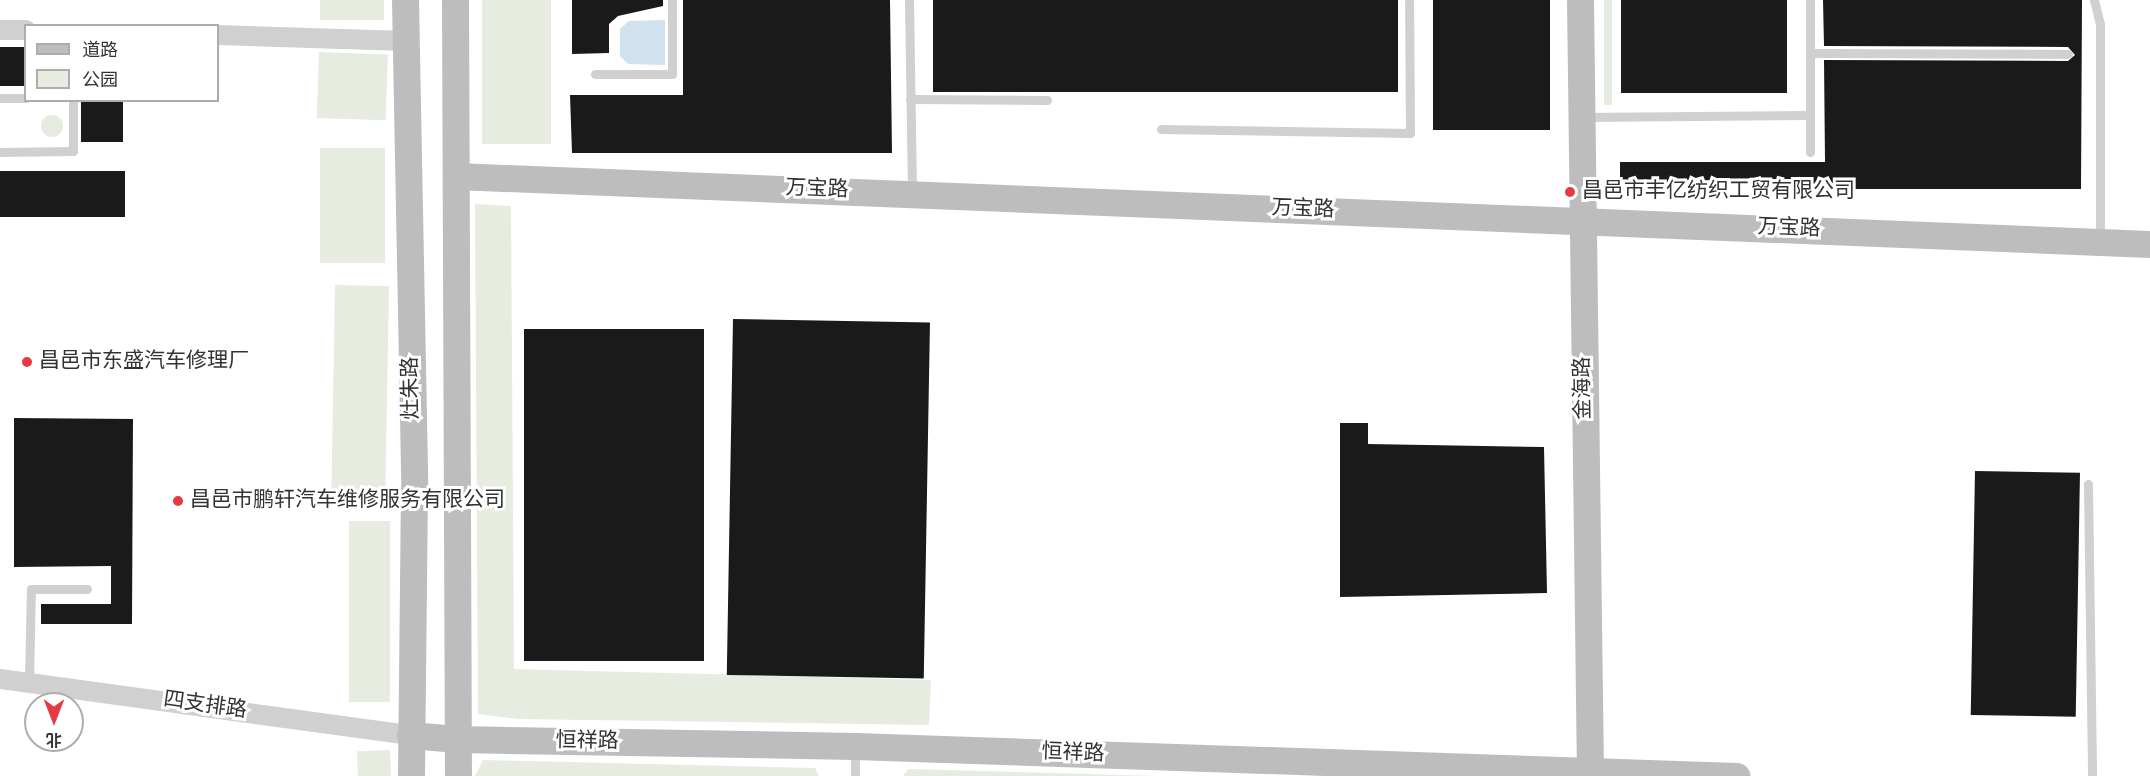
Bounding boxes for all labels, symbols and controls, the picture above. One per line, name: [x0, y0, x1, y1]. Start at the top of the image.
legend: [24, 24, 219, 102]
text: 道路: [82, 40, 118, 63]
text: 公园: [82, 70, 118, 93]
street label: 万宝路: [785, 176, 849, 204]
place label: 昌邑市丰亿纺织工贸有限公司: [1582, 179, 1855, 205]
marker: 昌邑市丰亿纺织工贸有限公司: [1563, 185, 1577, 199]
street label: 万宝路: [1271, 196, 1335, 224]
street label: 万宝路: [1757, 215, 1821, 243]
place label: 昌邑市东盛汽车修理厂: [39, 349, 249, 375]
marker: 昌邑市东盛汽车修理厂: [20, 355, 34, 369]
street label: 灶朱路: [399, 356, 425, 420]
street label: 金海路: [1571, 356, 1597, 420]
place label: 昌邑市鹏轩汽车维修服务有限公司: [190, 488, 505, 514]
marker: 昌邑市鹏轩汽车维修服务有限公司: [171, 494, 185, 508]
street label: 四支排路: [162, 688, 248, 724]
north arrow: [24, 692, 84, 752]
text: 北: [46, 728, 62, 748]
street label: 恒祥路: [555, 729, 619, 755]
street label: 恒祥路: [1041, 740, 1105, 768]

